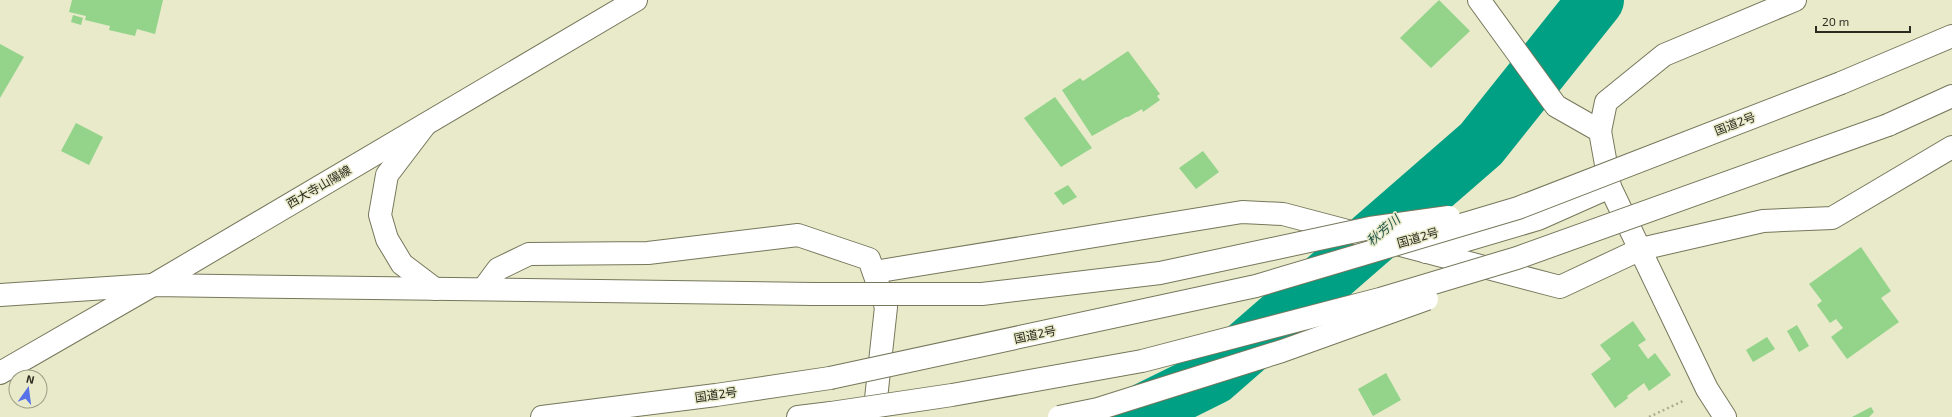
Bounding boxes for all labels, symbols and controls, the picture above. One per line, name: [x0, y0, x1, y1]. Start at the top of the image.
scale bar: [1816, 8, 1910, 34]
text: 20 m: [1822, 14, 1849, 28]
street label: 国道2号: [1712, 109, 1757, 137]
street label: 西大寺山陽線: [284, 162, 353, 210]
water label: 秋芳川: [1363, 210, 1404, 249]
street label: 国道2号: [1395, 224, 1440, 250]
street label: 国道2号: [1012, 323, 1057, 345]
north arrow: [8, 369, 48, 409]
text: N: [25, 372, 36, 386]
street label: 国道2号: [694, 384, 738, 404]

